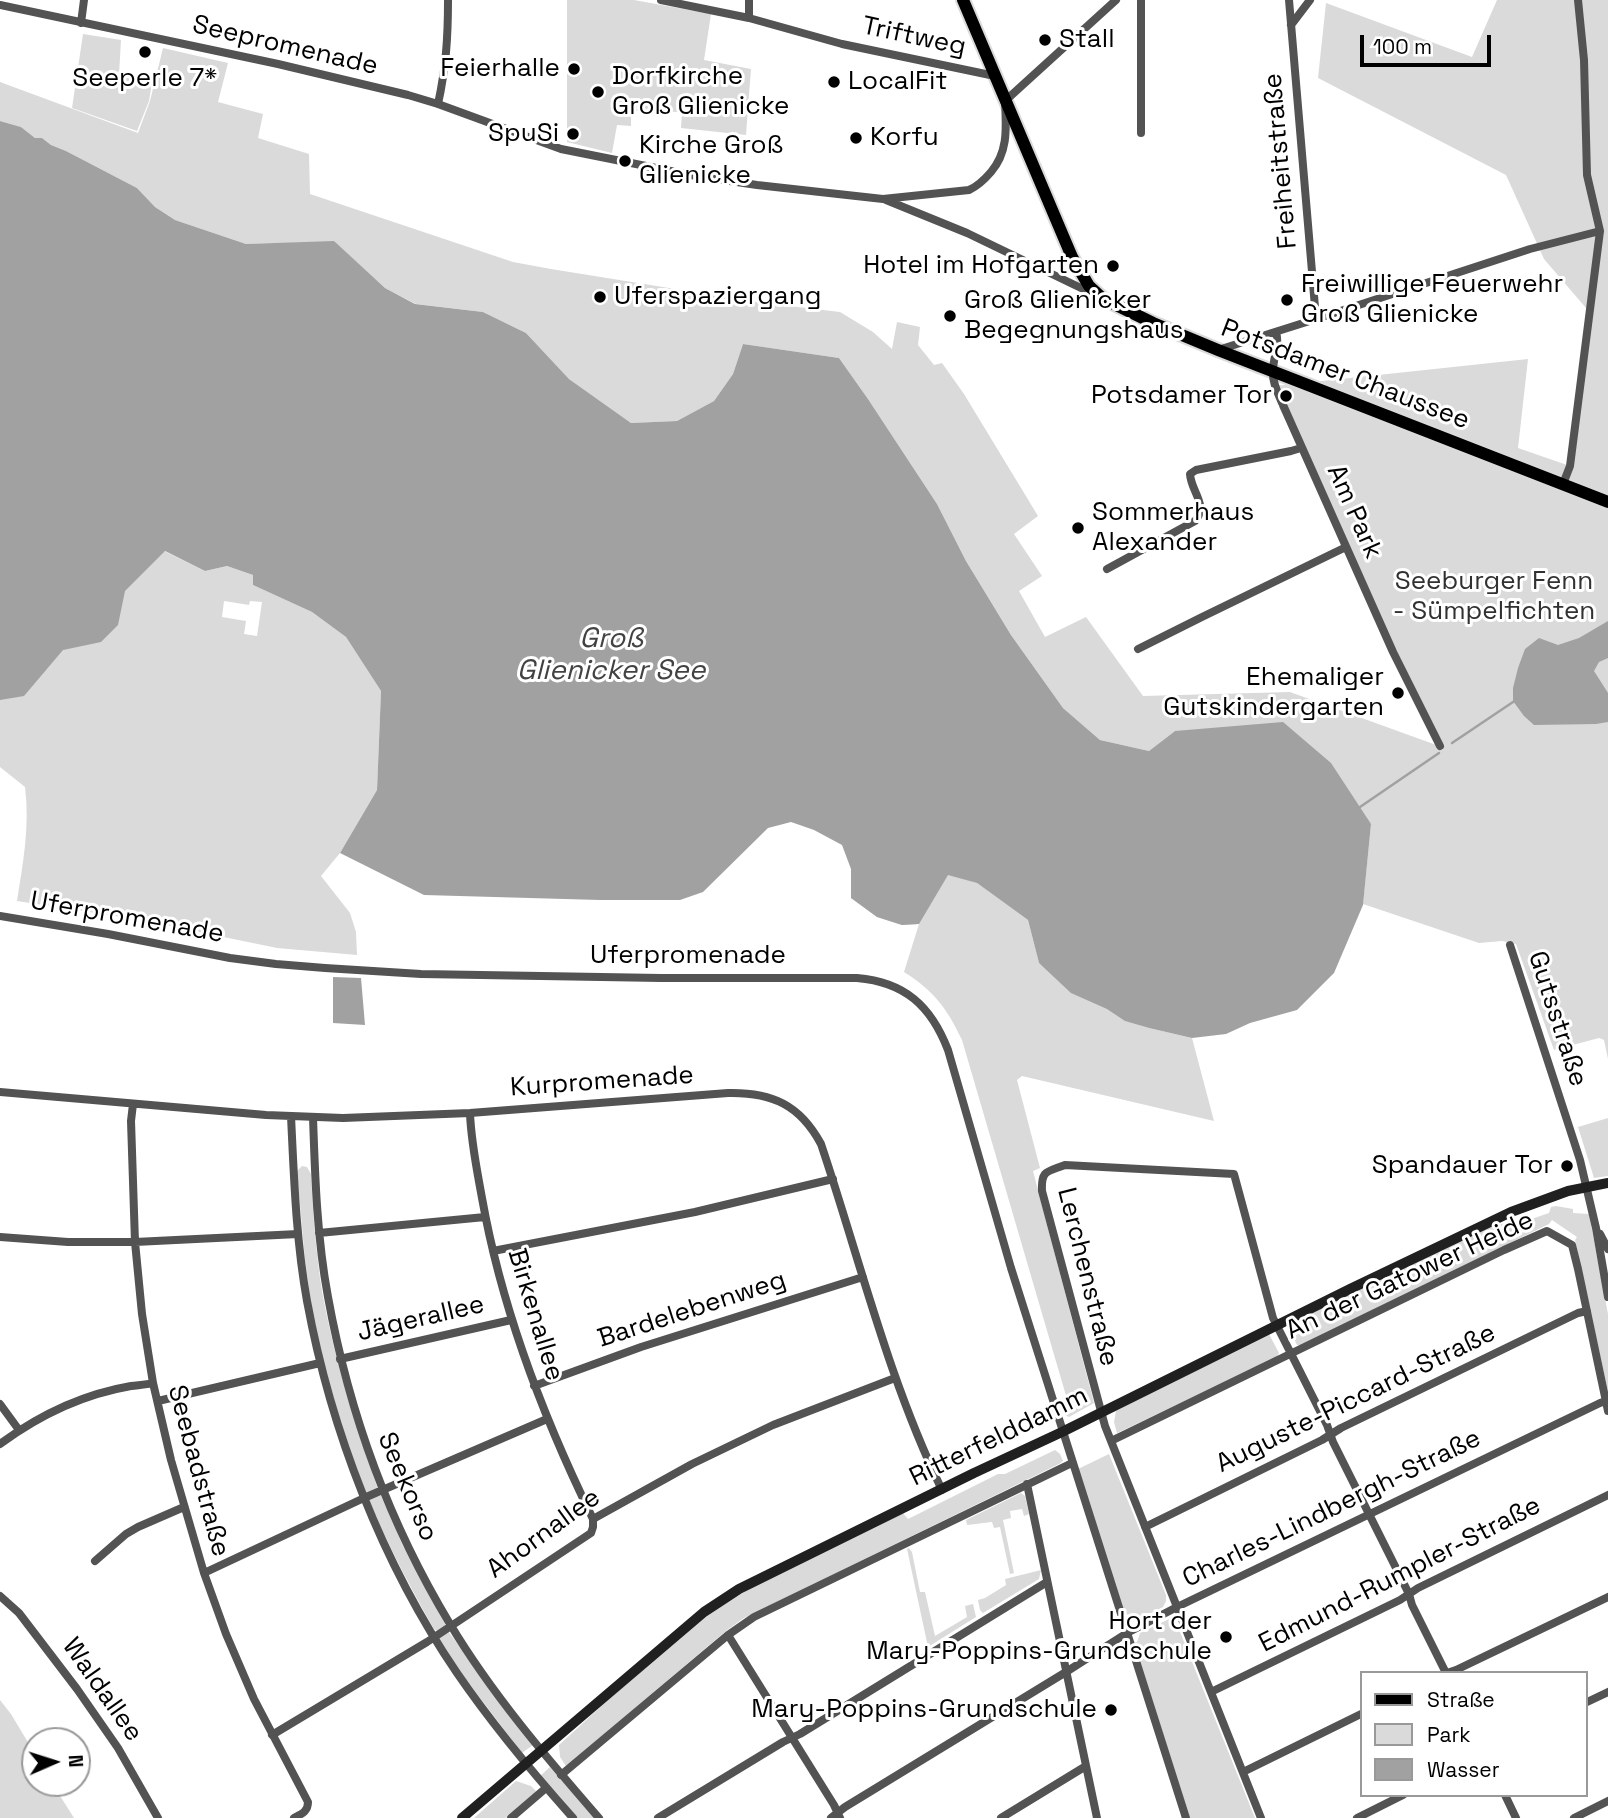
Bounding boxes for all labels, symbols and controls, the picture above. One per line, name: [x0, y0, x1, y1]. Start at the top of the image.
street label: Seepromenade: [189, 10, 381, 82]
street label: Triftweg: [859, 11, 969, 63]
scale bar: [1363, 21, 1494, 65]
place label: Stall: [1059, 24, 1115, 56]
marker: Stall: [1037, 32, 1053, 48]
text: 100 m: [1373, 33, 1432, 60]
marker: Seeperle 7*: [137, 44, 153, 60]
place label: Feierhalle: [440, 53, 560, 85]
marker: Feierhalle: [566, 61, 582, 77]
place label: Dorfkirche Groß Glienicke: [612, 61, 789, 122]
place label: Seeperle 7*: [72, 63, 218, 95]
place label: LocalFit: [848, 66, 947, 98]
street label: Freiheitstraße: [1258, 72, 1304, 250]
marker: LocalFit: [826, 74, 842, 90]
marker: Dorfkirche Groß Glienicke: [590, 84, 606, 100]
place label: SpuSi: [488, 118, 559, 150]
place label: Korfu: [870, 122, 939, 154]
marker: SpuSi: [565, 126, 581, 142]
place label: Kirche Groß Glienicke: [639, 130, 783, 192]
marker: Korfu: [848, 130, 864, 146]
marker: Kirche Groß Glienicke: [617, 153, 633, 169]
place label: Hotel im Hofgarten: [863, 250, 1099, 282]
marker: Hotel im Hofgarten: [1105, 258, 1121, 274]
place label: Freiwillige Feuerwehr Groß Glienicke: [1301, 269, 1563, 330]
place label: Uferspaziergang: [614, 281, 821, 313]
place label: Groß Glienicker Begegnungshaus: [964, 285, 1184, 346]
marker: Uferspaziergang: [592, 289, 608, 305]
marker: Freiwillige Feuerwehr Groß Glienicke: [1279, 292, 1295, 308]
marker: Groß Glienicker Begegnungshaus: [942, 308, 958, 324]
street label: Potsdamer Chaussee: [1216, 313, 1474, 437]
place label: Potsdamer Tor: [1091, 380, 1272, 412]
marker: Potsdamer Tor: [1278, 388, 1294, 404]
street label: Am Park: [1320, 460, 1388, 564]
place label: Sommerhaus Alexander: [1092, 497, 1254, 558]
marker: Sommerhaus Alexander: [1070, 520, 1086, 536]
park label: Seeburger Fenn - Sümpelfichten: [1393, 566, 1595, 628]
water label: Groß Glienicker See: [517, 622, 705, 688]
place label: Ehemaliger Gutskindergarten: [1163, 662, 1384, 724]
marker: Ehemaliger Gutskindergarten: [1390, 685, 1406, 701]
street label: Uferpromenade: [28, 886, 226, 950]
street label: Uferpromenade: [590, 940, 786, 972]
street label: Gutsstraße: [1521, 948, 1593, 1090]
street label: Kurpromenade: [509, 1060, 695, 1104]
place label: Spandauer Tor: [1372, 1150, 1553, 1182]
marker: Spandauer Tor: [1559, 1158, 1575, 1174]
street label: Lerchenstraße: [1050, 1184, 1124, 1370]
street label: An der Gatower Heide: [1281, 1205, 1539, 1347]
street label: Birkenallee: [500, 1245, 570, 1385]
street label: Bardelebenweg: [594, 1265, 790, 1355]
street label: Jägerallee: [354, 1289, 488, 1349]
street label: Auguste-Piccard-Straße: [1211, 1318, 1501, 1480]
street label: Ritterfelddamm: [905, 1380, 1093, 1494]
street label: Seebadstraße: [160, 1382, 236, 1560]
street label: Charles-Lindbergh-Straße: [1178, 1423, 1486, 1595]
street label: Seekorso: [370, 1428, 444, 1546]
street label: Ahornallee: [481, 1482, 607, 1586]
street label: Edmund-Rumpler-Straße: [1254, 1490, 1546, 1660]
place label: Hort der Mary-Poppins-Grundschule: [866, 1606, 1212, 1668]
marker: Hort der Mary-Poppins-Grundschule: [1218, 1629, 1234, 1645]
street label: Waldallee: [55, 1632, 149, 1748]
legend: [1360, 1671, 1587, 1797]
text: Straße: [1427, 1686, 1495, 1713]
place label: Mary-Poppins-Grundschule: [751, 1694, 1097, 1726]
marker: Mary-Poppins-Grundschule: [1103, 1702, 1119, 1718]
text: Park: [1427, 1721, 1471, 1748]
north arrow: [21, 1727, 91, 1797]
text: N: [63, 1754, 88, 1768]
text: Wasser: [1427, 1756, 1500, 1783]

